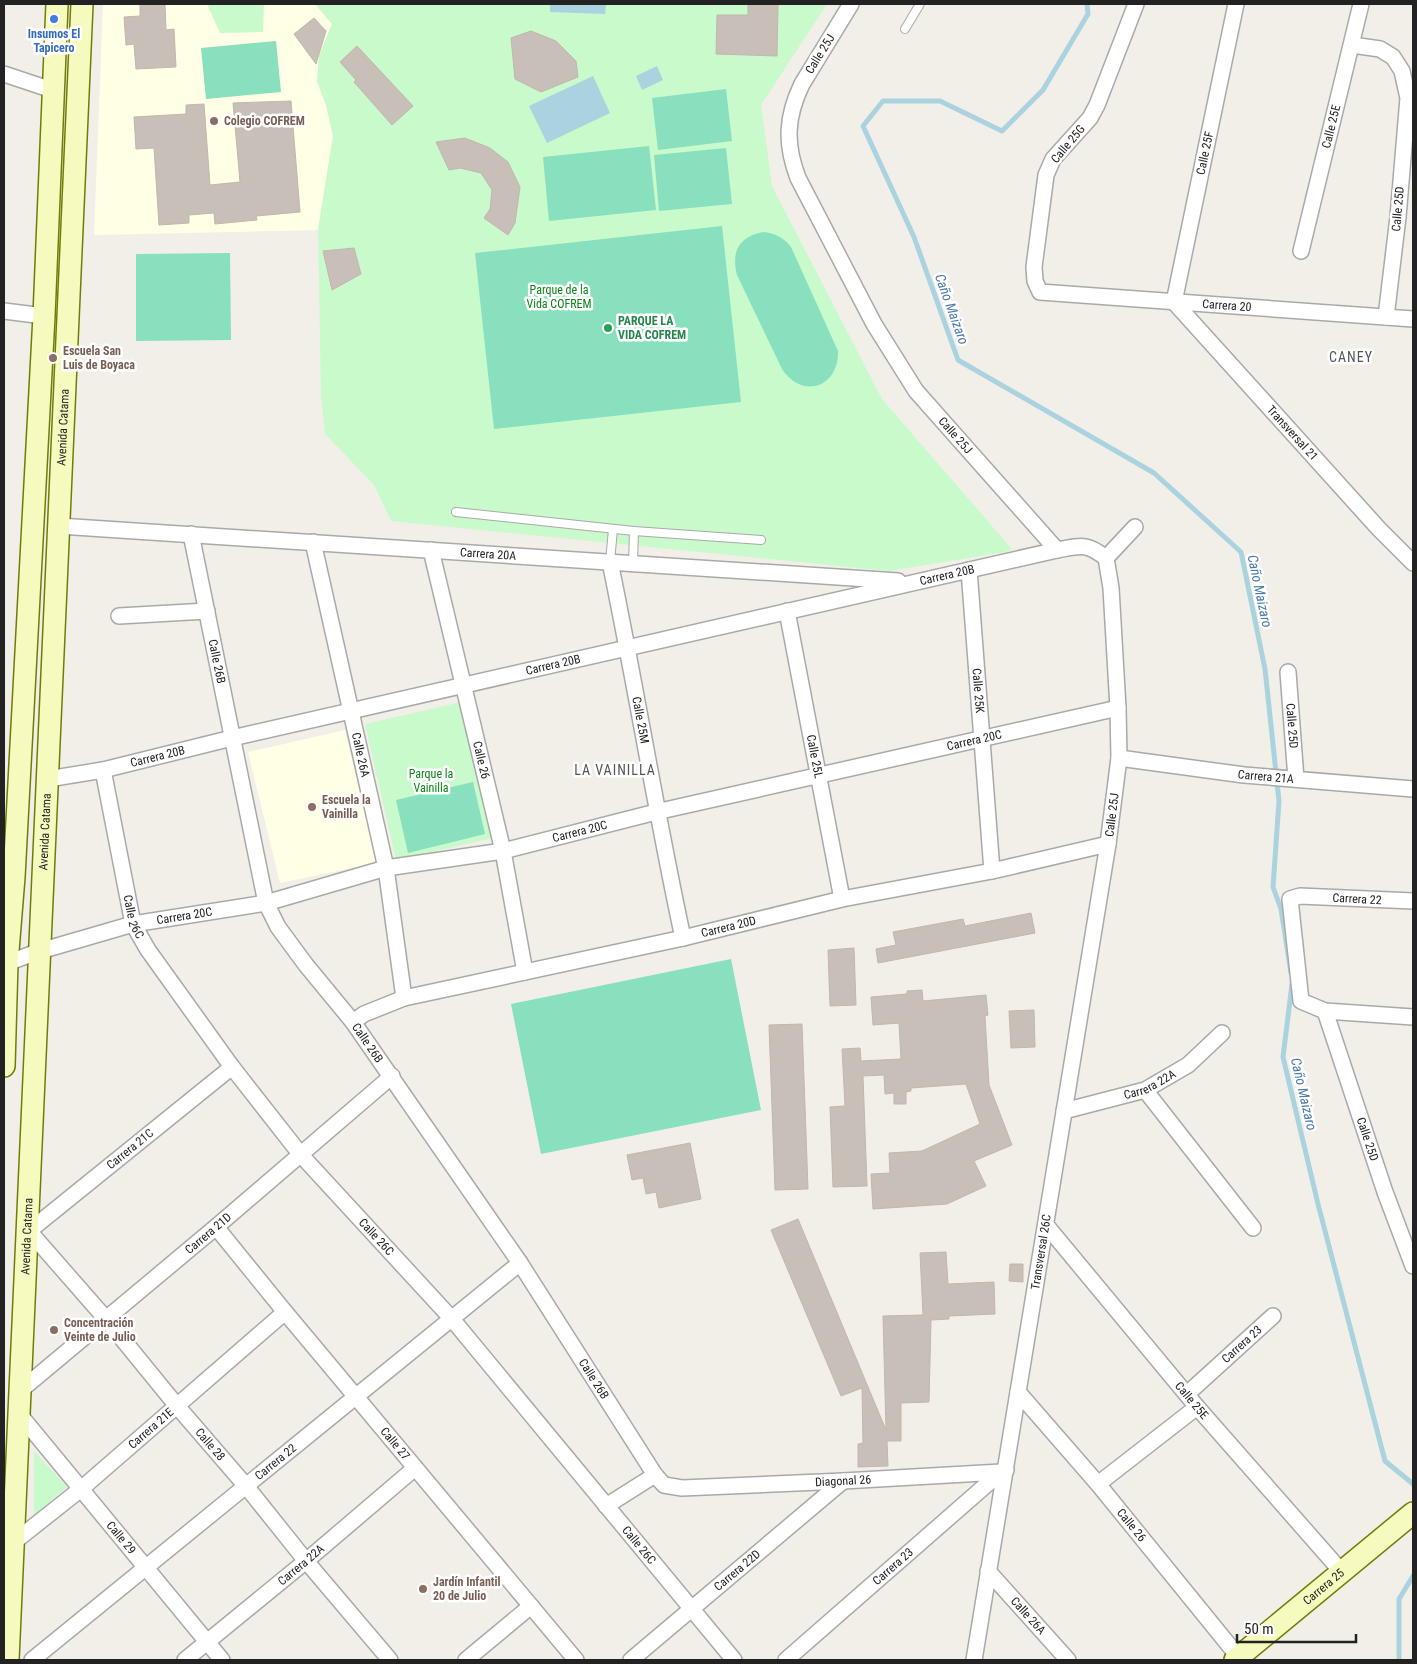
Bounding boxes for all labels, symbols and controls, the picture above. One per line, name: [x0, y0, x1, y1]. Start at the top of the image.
marker: Insumos El Tapicero: [48, 13, 60, 25]
place label: Insumos El Tapicero: [28, 27, 80, 55]
street label: Calle 25J: [802, 32, 838, 76]
street label: Calle 25E: [1319, 103, 1343, 150]
place label: Colegio COFREM: [224, 114, 305, 128]
marker: Colegio COFREM: [208, 115, 220, 127]
street label: Calle 25G: [1048, 122, 1088, 166]
street label: Calle 25F: [1194, 130, 1216, 176]
street label: Calle 25D: [1389, 186, 1407, 232]
water label: Caño Maizaro: [932, 272, 972, 347]
park label: Parque de la Vida COFREM: [526, 283, 592, 311]
street label: Carrera 20: [1202, 297, 1252, 314]
place label: PARQUE LA VIDA COFREM: [618, 314, 686, 342]
marker: PARQUE LA VIDA COFREM: [602, 322, 614, 334]
place label: Escuela San Luis de Boyaca: [63, 344, 135, 372]
district label: CANEY: [1329, 349, 1373, 365]
marker: Escuela San Luis de Boyaca: [47, 352, 59, 364]
street label: Avenida Catama: [54, 388, 72, 466]
street label: Transversal 21: [1264, 403, 1321, 463]
street label: Calle 25J: [935, 414, 975, 457]
street label: Carrera 20A: [460, 545, 517, 563]
water label: Caño Maizaro: [1244, 553, 1276, 629]
street label: Carrera 20B: [918, 562, 976, 588]
street label: Calle 26B: [206, 638, 228, 685]
street label: Carrera 20B: [524, 652, 582, 678]
street label: Calle 25K: [970, 668, 987, 714]
street label: Calle 25M: [629, 695, 652, 745]
street label: Calle 25D: [1283, 703, 1301, 749]
street label: Carrera 20C: [945, 727, 1003, 753]
street label: Calle 26A: [349, 731, 372, 778]
street label: Calle 25L: [804, 733, 826, 780]
street label: Calle 26: [470, 740, 493, 780]
street label: Carrera 20B: [129, 743, 186, 770]
district label: LA VAINILLA: [574, 762, 656, 778]
park label: Parque la Vainilla: [409, 767, 454, 795]
street label: Carrera 21A: [1237, 767, 1294, 786]
street label: Calle 25J: [1102, 792, 1122, 838]
street label: Avenida Catama: [36, 793, 54, 871]
place label: Escuela la Vainilla: [322, 793, 371, 821]
marker: Escuela la Vainilla: [306, 801, 318, 813]
street label: Carrera 20C: [551, 818, 609, 845]
street label: Carrera 22: [1332, 891, 1382, 907]
street label: Calle 26C: [120, 894, 147, 941]
street label: Carrera 20C: [156, 905, 213, 927]
street label: Carrera 20D: [700, 913, 758, 940]
street label: Calle 26B: [349, 1021, 386, 1065]
water label: Caño Maizaro: [1288, 1056, 1320, 1132]
street label: Carrera 22A: [1122, 1067, 1178, 1102]
street label: Calle 25D: [1354, 1115, 1381, 1163]
street label: Carrera 21C: [104, 1126, 156, 1172]
street label: Avenida Catama: [18, 1197, 36, 1275]
street label: Carrera 21D: [182, 1210, 234, 1257]
street label: Transversal 26C: [1028, 1213, 1054, 1291]
street label: Calle 26C: [356, 1215, 397, 1258]
place label: Concentración Veinte de Julio: [64, 1316, 136, 1344]
street label: Carrera 23: [1219, 1323, 1265, 1366]
marker: Concentración Veinte de Julio: [48, 1324, 60, 1336]
street label: Calle 26B: [576, 1356, 612, 1402]
street label: Calle 25E: [1172, 1379, 1211, 1422]
street label: Carrera 21E: [125, 1405, 176, 1452]
street label: Calle 27: [377, 1424, 413, 1463]
street label: Calle 28: [192, 1425, 228, 1464]
street label: Carrera 22: [252, 1441, 299, 1483]
street label: Diagonal 26: [815, 1472, 872, 1489]
street label: Calle 26: [1114, 1506, 1149, 1545]
street label: Calle 29: [104, 1518, 139, 1557]
street label: Calle 26C: [619, 1523, 659, 1567]
street label: Carrera 22A: [275, 1542, 327, 1588]
street label: Carrera 23: [870, 1545, 916, 1588]
street label: Carrera 22D: [711, 1547, 763, 1594]
street label: Carrera 25: [1300, 1566, 1347, 1608]
place label: Jardín Infantil 20 de Julio: [433, 1575, 501, 1603]
marker: Jardín Infantil 20 de Julio: [417, 1583, 429, 1595]
street label: Calle 26A: [1008, 1594, 1049, 1637]
scale bar: [1237, 1612, 1356, 1644]
text: 50 m: [1244, 1620, 1274, 1638]

